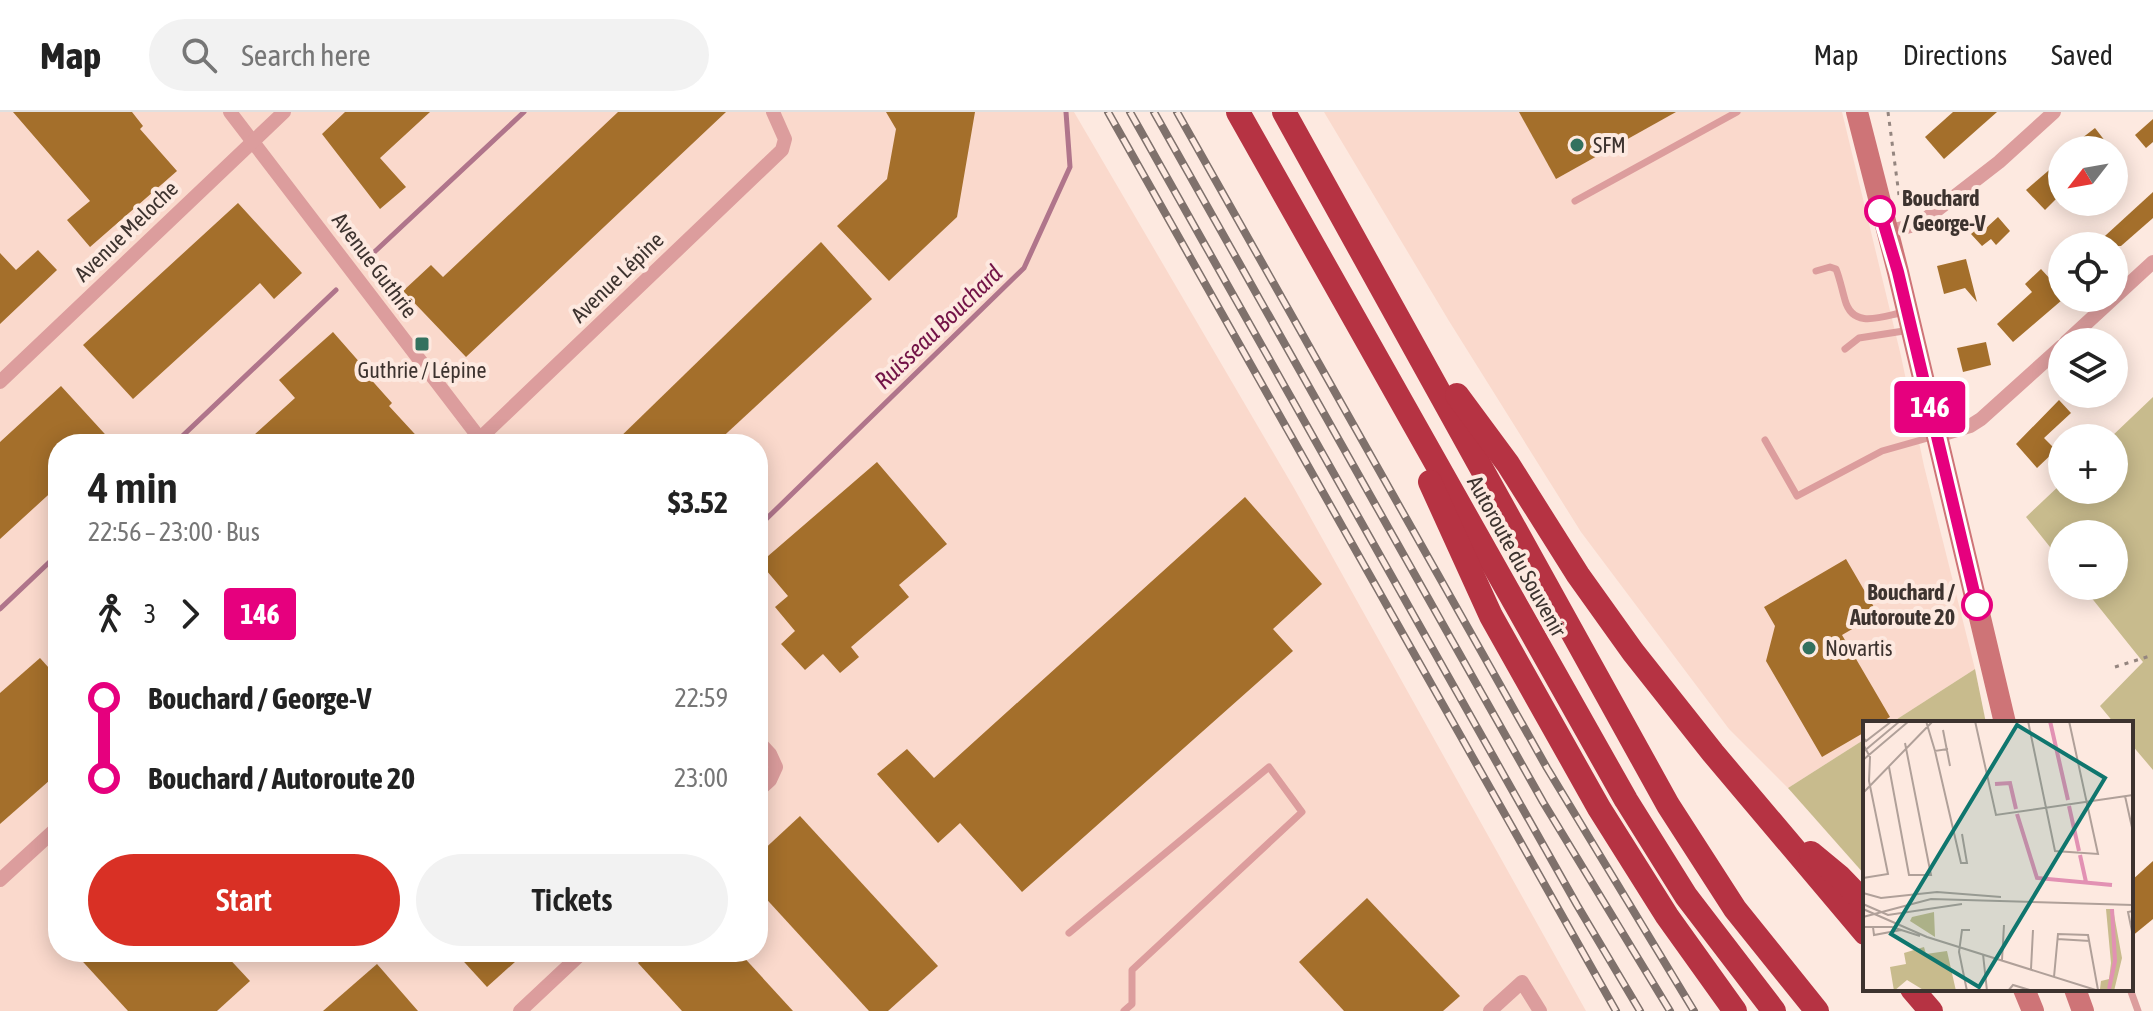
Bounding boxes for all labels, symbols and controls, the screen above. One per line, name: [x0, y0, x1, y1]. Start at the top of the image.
search box: [149, 19, 709, 91]
icon: search: [177, 33, 221, 77]
text: Map: [40, 34, 101, 77]
text: Search here: [241, 38, 371, 72]
text: Map: [1814, 39, 1859, 71]
text: Directions: [1903, 39, 2007, 71]
text: Saved: [2051, 39, 2113, 71]
place label: SFM: [1593, 132, 1626, 158]
marker: SFM: [1568, 136, 1586, 154]
north arrow: [2048, 136, 2128, 216]
map controls: [2048, 136, 2128, 600]
street label: Avenue Meloche: [69, 175, 183, 287]
place label: Bouchard / George-V: [1902, 185, 1986, 236]
marker: Bouchard / George-V: [1865, 196, 1895, 226]
street label: Avenue Guthrie: [327, 207, 423, 323]
street label: Avenue Lépine: [565, 226, 669, 328]
button: locate: [2048, 232, 2128, 312]
water label: Ruisseau Bouchard: [869, 260, 1007, 394]
button: layers: [2048, 328, 2128, 408]
marker: Guthrie / Lépine: [413, 335, 431, 353]
place label: Guthrie / Lépine: [358, 357, 486, 383]
line badge: 146: [1884, 381, 1976, 433]
text: 146: [1910, 391, 1950, 423]
button: +: [2048, 424, 2128, 504]
text: 4 min: [88, 462, 178, 512]
street label: Autoroute du Souvenir: [1462, 471, 1572, 641]
text: $3.52: [668, 485, 728, 519]
text: 22:56 – 23:00 · Bus: [88, 517, 260, 547]
button: −: [2048, 520, 2128, 600]
place label: Bouchard / Autoroute 20: [1849, 579, 1956, 630]
marker: Bouchard / Autoroute 20: [1962, 590, 1992, 620]
icon: walk: [88, 592, 132, 636]
icon: forward: [168, 592, 212, 636]
text: 146: [240, 598, 280, 630]
text: 3: [144, 599, 156, 629]
place label: Novartis: [1825, 635, 1893, 661]
marker: Novartis: [1800, 639, 1818, 657]
text: Bouchard / George-V: [148, 681, 371, 715]
text: 22:59: [674, 683, 728, 713]
inset map: [1863, 721, 2133, 991]
text: Bouchard / Autoroute 20: [148, 761, 415, 795]
text: 23:00: [674, 763, 728, 793]
button: Start: [88, 854, 400, 946]
button: Tickets: [416, 854, 728, 946]

